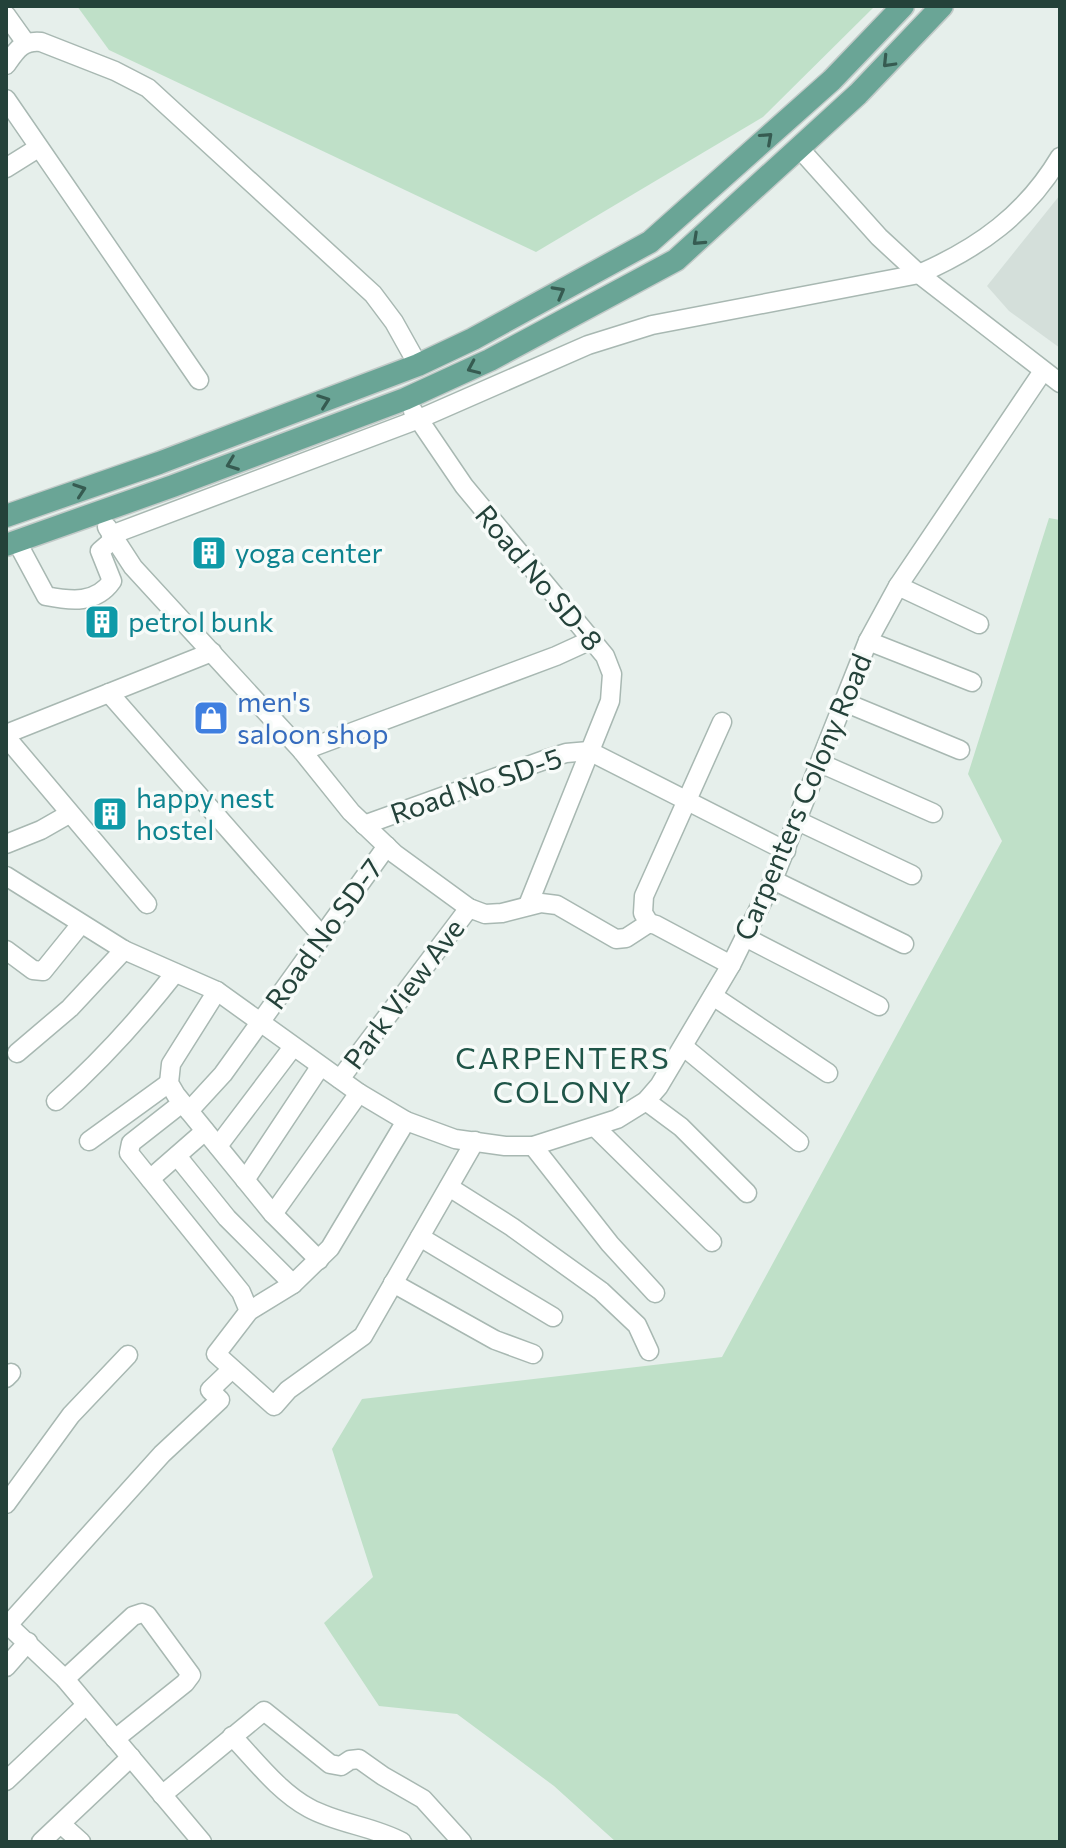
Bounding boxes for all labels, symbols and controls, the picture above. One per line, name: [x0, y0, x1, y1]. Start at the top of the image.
one-way arrow: [883, 53, 898, 67]
one-way arrow: [758, 134, 773, 148]
one-way arrow: [693, 230, 708, 244]
one-way arrow: [551, 286, 565, 302]
one-way arrow: [467, 358, 481, 374]
one-way arrow: [316, 395, 330, 411]
one-way arrow: [226, 454, 240, 471]
one-way arrow: [72, 484, 86, 500]
street label: Road No SD-8: [469, 498, 611, 657]
building icon: yoga center: [190, 534, 228, 572]
place label: yoga center: [235, 535, 383, 569]
building icon: petrol bunk: [83, 603, 121, 641]
place label: petrol bunk: [128, 604, 274, 638]
street label: Carpenters Colony Road: [726, 648, 878, 945]
place label: men's saloon shop: [237, 684, 388, 750]
shop icon: men's saloon shop: [192, 699, 230, 737]
street label: Road No SD-5: [386, 740, 566, 830]
place label: happy nest hostel: [136, 780, 274, 846]
building icon: happy nest hostel: [91, 795, 129, 833]
street label: Road No SD-7: [257, 852, 389, 1015]
street label: Park View Ave: [336, 912, 471, 1075]
district label: CARPENTERS COLONY: [455, 1038, 671, 1109]

